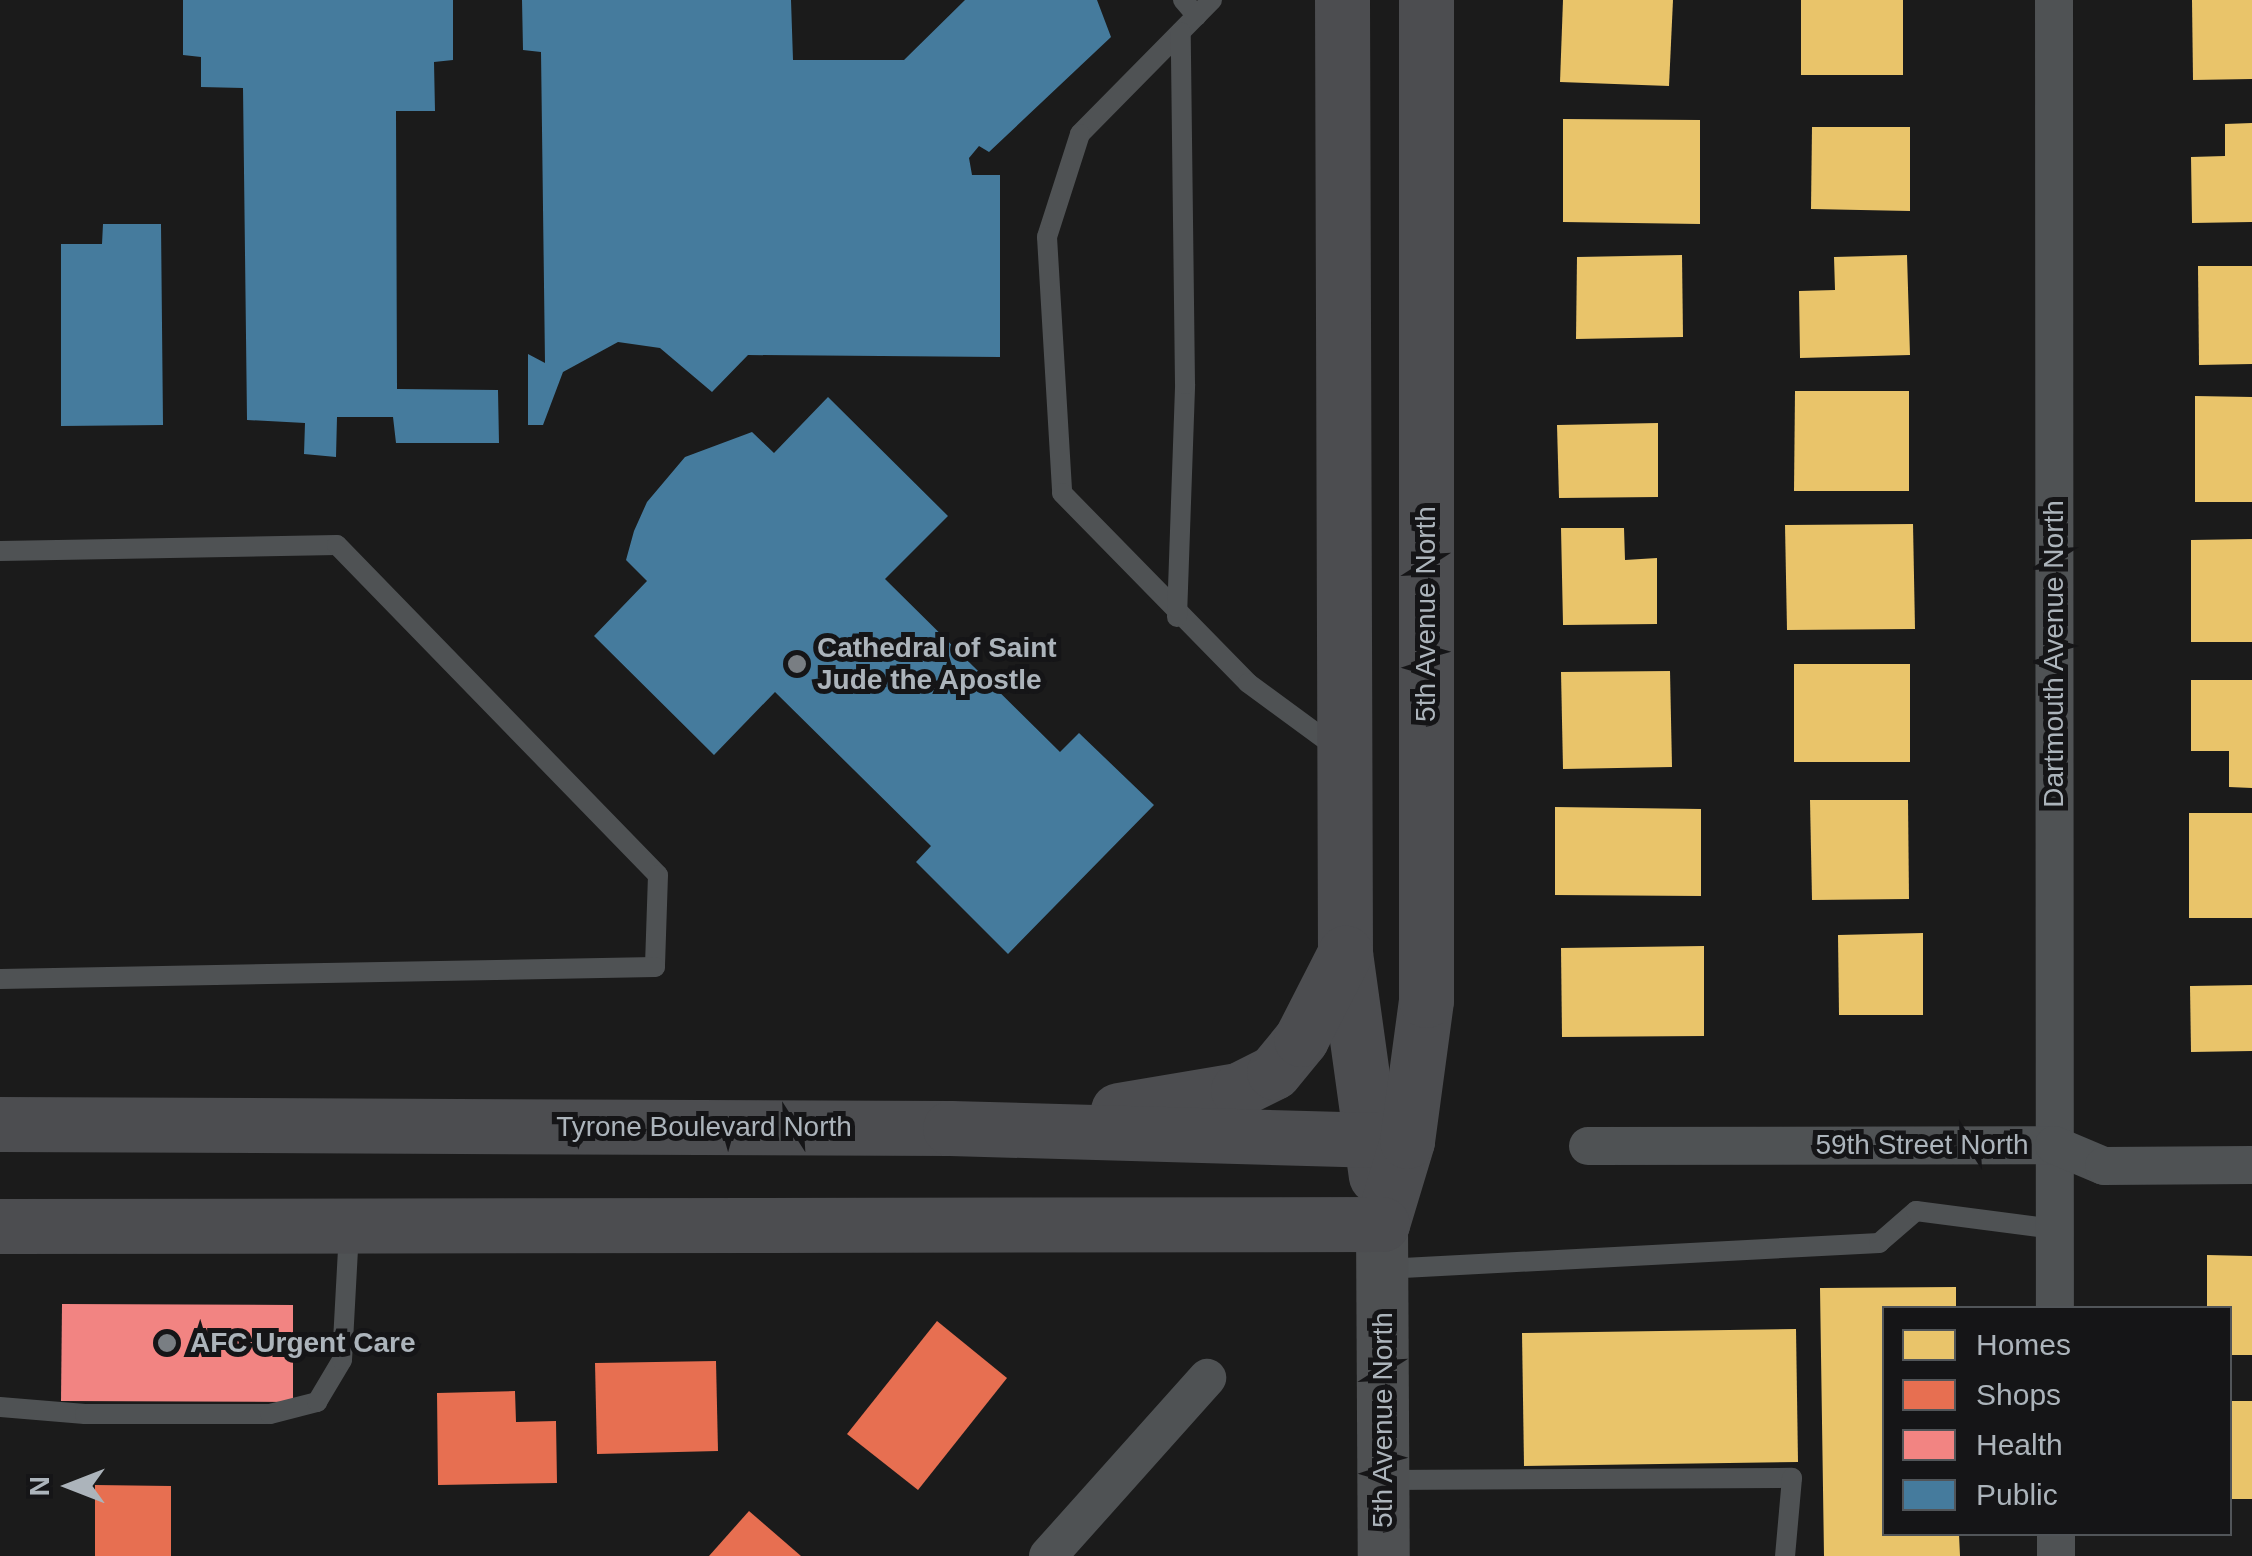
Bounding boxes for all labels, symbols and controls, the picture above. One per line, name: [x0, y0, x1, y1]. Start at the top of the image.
street label: Dartmouth Avenue North: [2037, 499, 2071, 809]
street label: 5th Avenue North: [1409, 505, 1443, 723]
place label: Cathedral of Saint Jude the Apostle: [817, 631, 1057, 697]
marker: Cathedral of Saint Jude the Apostle: [786, 653, 808, 675]
street label: Tyrone Boulevard North: [556, 1110, 852, 1144]
street label: 59th Street North: [1815, 1128, 2029, 1162]
legend: [1882, 1306, 2232, 1536]
street label: 5th Avenue North: [1366, 1311, 1400, 1529]
place label: AFC Urgent Care: [190, 1326, 416, 1360]
text: Homes: [1976, 1328, 2071, 1361]
marker: AFC Urgent Care: [154, 1330, 180, 1356]
text: Shops: [1976, 1378, 2061, 1411]
text: Health: [1976, 1428, 2063, 1461]
north arrow: [20, 1436, 120, 1536]
text: N: [24, 1476, 55, 1496]
text: Public: [1976, 1478, 2058, 1511]

